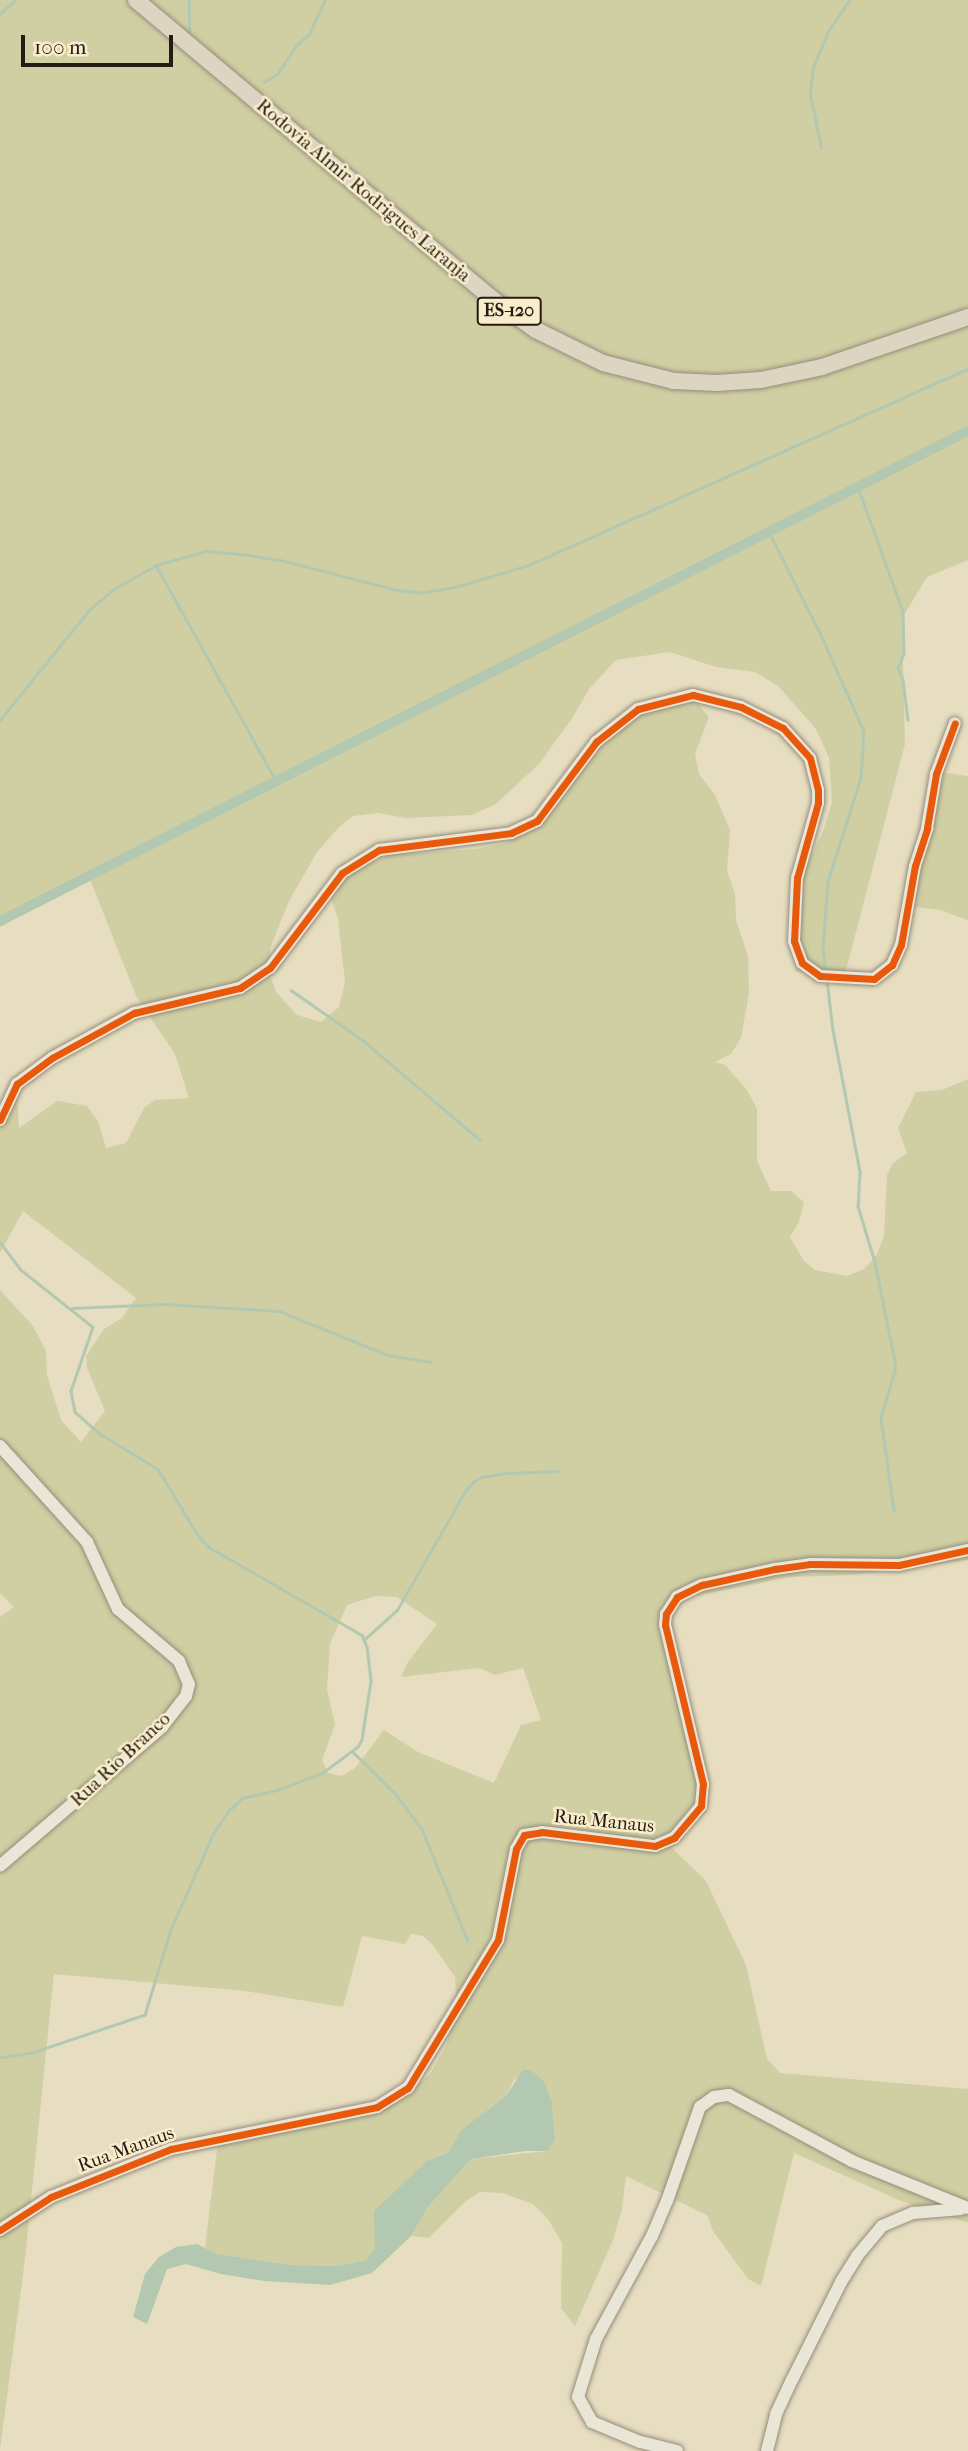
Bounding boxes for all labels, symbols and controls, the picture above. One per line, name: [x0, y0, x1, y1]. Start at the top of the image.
scale bar: [24, 21, 177, 65]
text: 100 m: [34, 35, 87, 59]
street label: Rodovia Almir Rodrigues Laranja: [251, 95, 475, 287]
road number: ES-120: [476, 296, 542, 326]
street label: Rua Rio Branco: [66, 1708, 176, 1812]
street label: Rua Manaus: [553, 1805, 655, 1839]
street label: Rua Manaus: [75, 2122, 177, 2178]

